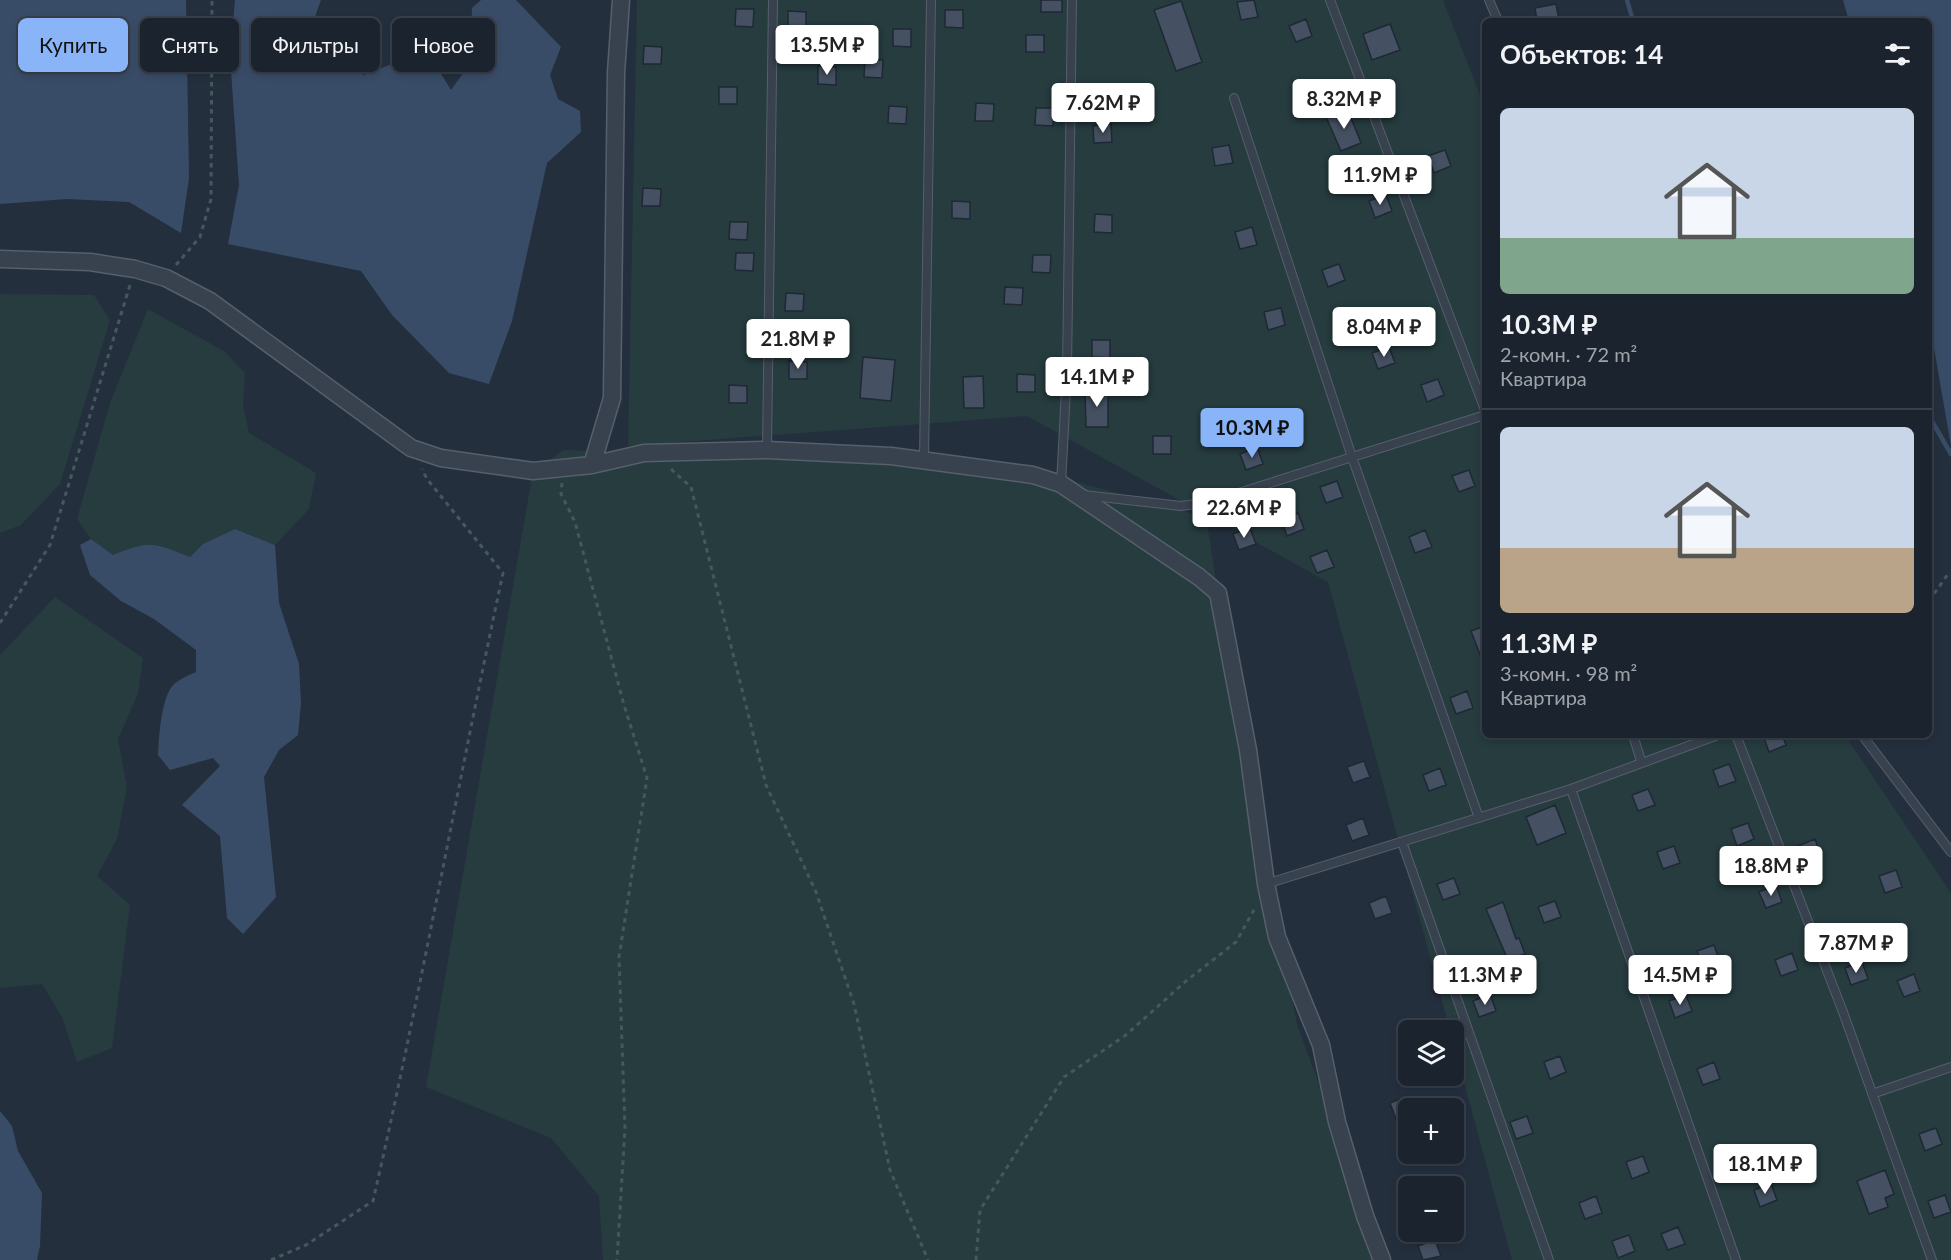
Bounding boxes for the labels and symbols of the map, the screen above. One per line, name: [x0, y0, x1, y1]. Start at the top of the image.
pin: 13.5M ₽: [772, 25, 882, 76]
pin: 8.32M ₽: [1289, 79, 1399, 130]
pin: 7.62M ₽: [1048, 83, 1158, 134]
pin: 11.9M ₽: [1325, 155, 1435, 206]
pin: 8.04M ₽: [1329, 307, 1439, 358]
pin: 21.8M ₽: [743, 319, 853, 370]
pin: 14.1M ₽: [1042, 357, 1152, 408]
pin: 10.3M ₽: [1197, 408, 1307, 459]
pin: 22.6M ₽: [1189, 488, 1299, 539]
pin: 18.8M ₽: [1716, 846, 1826, 897]
pin: 7.87M ₽: [1801, 923, 1911, 974]
pin: 11.3M ₽: [1430, 955, 1540, 1006]
pin: 14.5M ₽: [1625, 955, 1735, 1006]
pin: 18.1M ₽: [1710, 1144, 1820, 1195]

